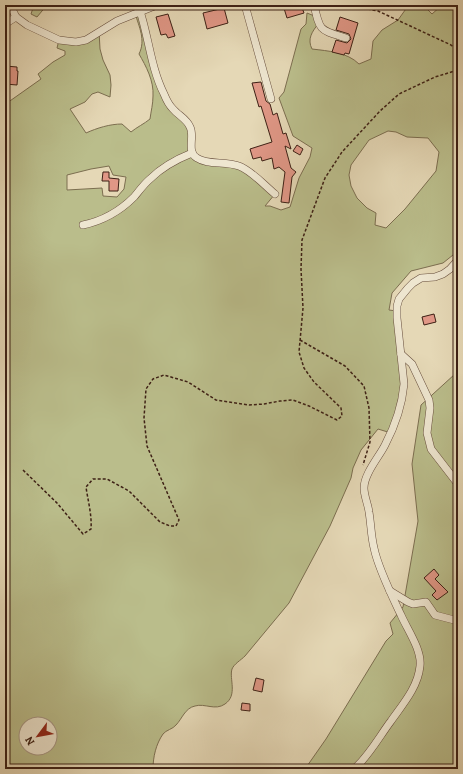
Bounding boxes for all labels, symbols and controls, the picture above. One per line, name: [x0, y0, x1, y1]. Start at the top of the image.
north arrow: [18, 716, 58, 756]
text: N: [21, 734, 38, 748]

